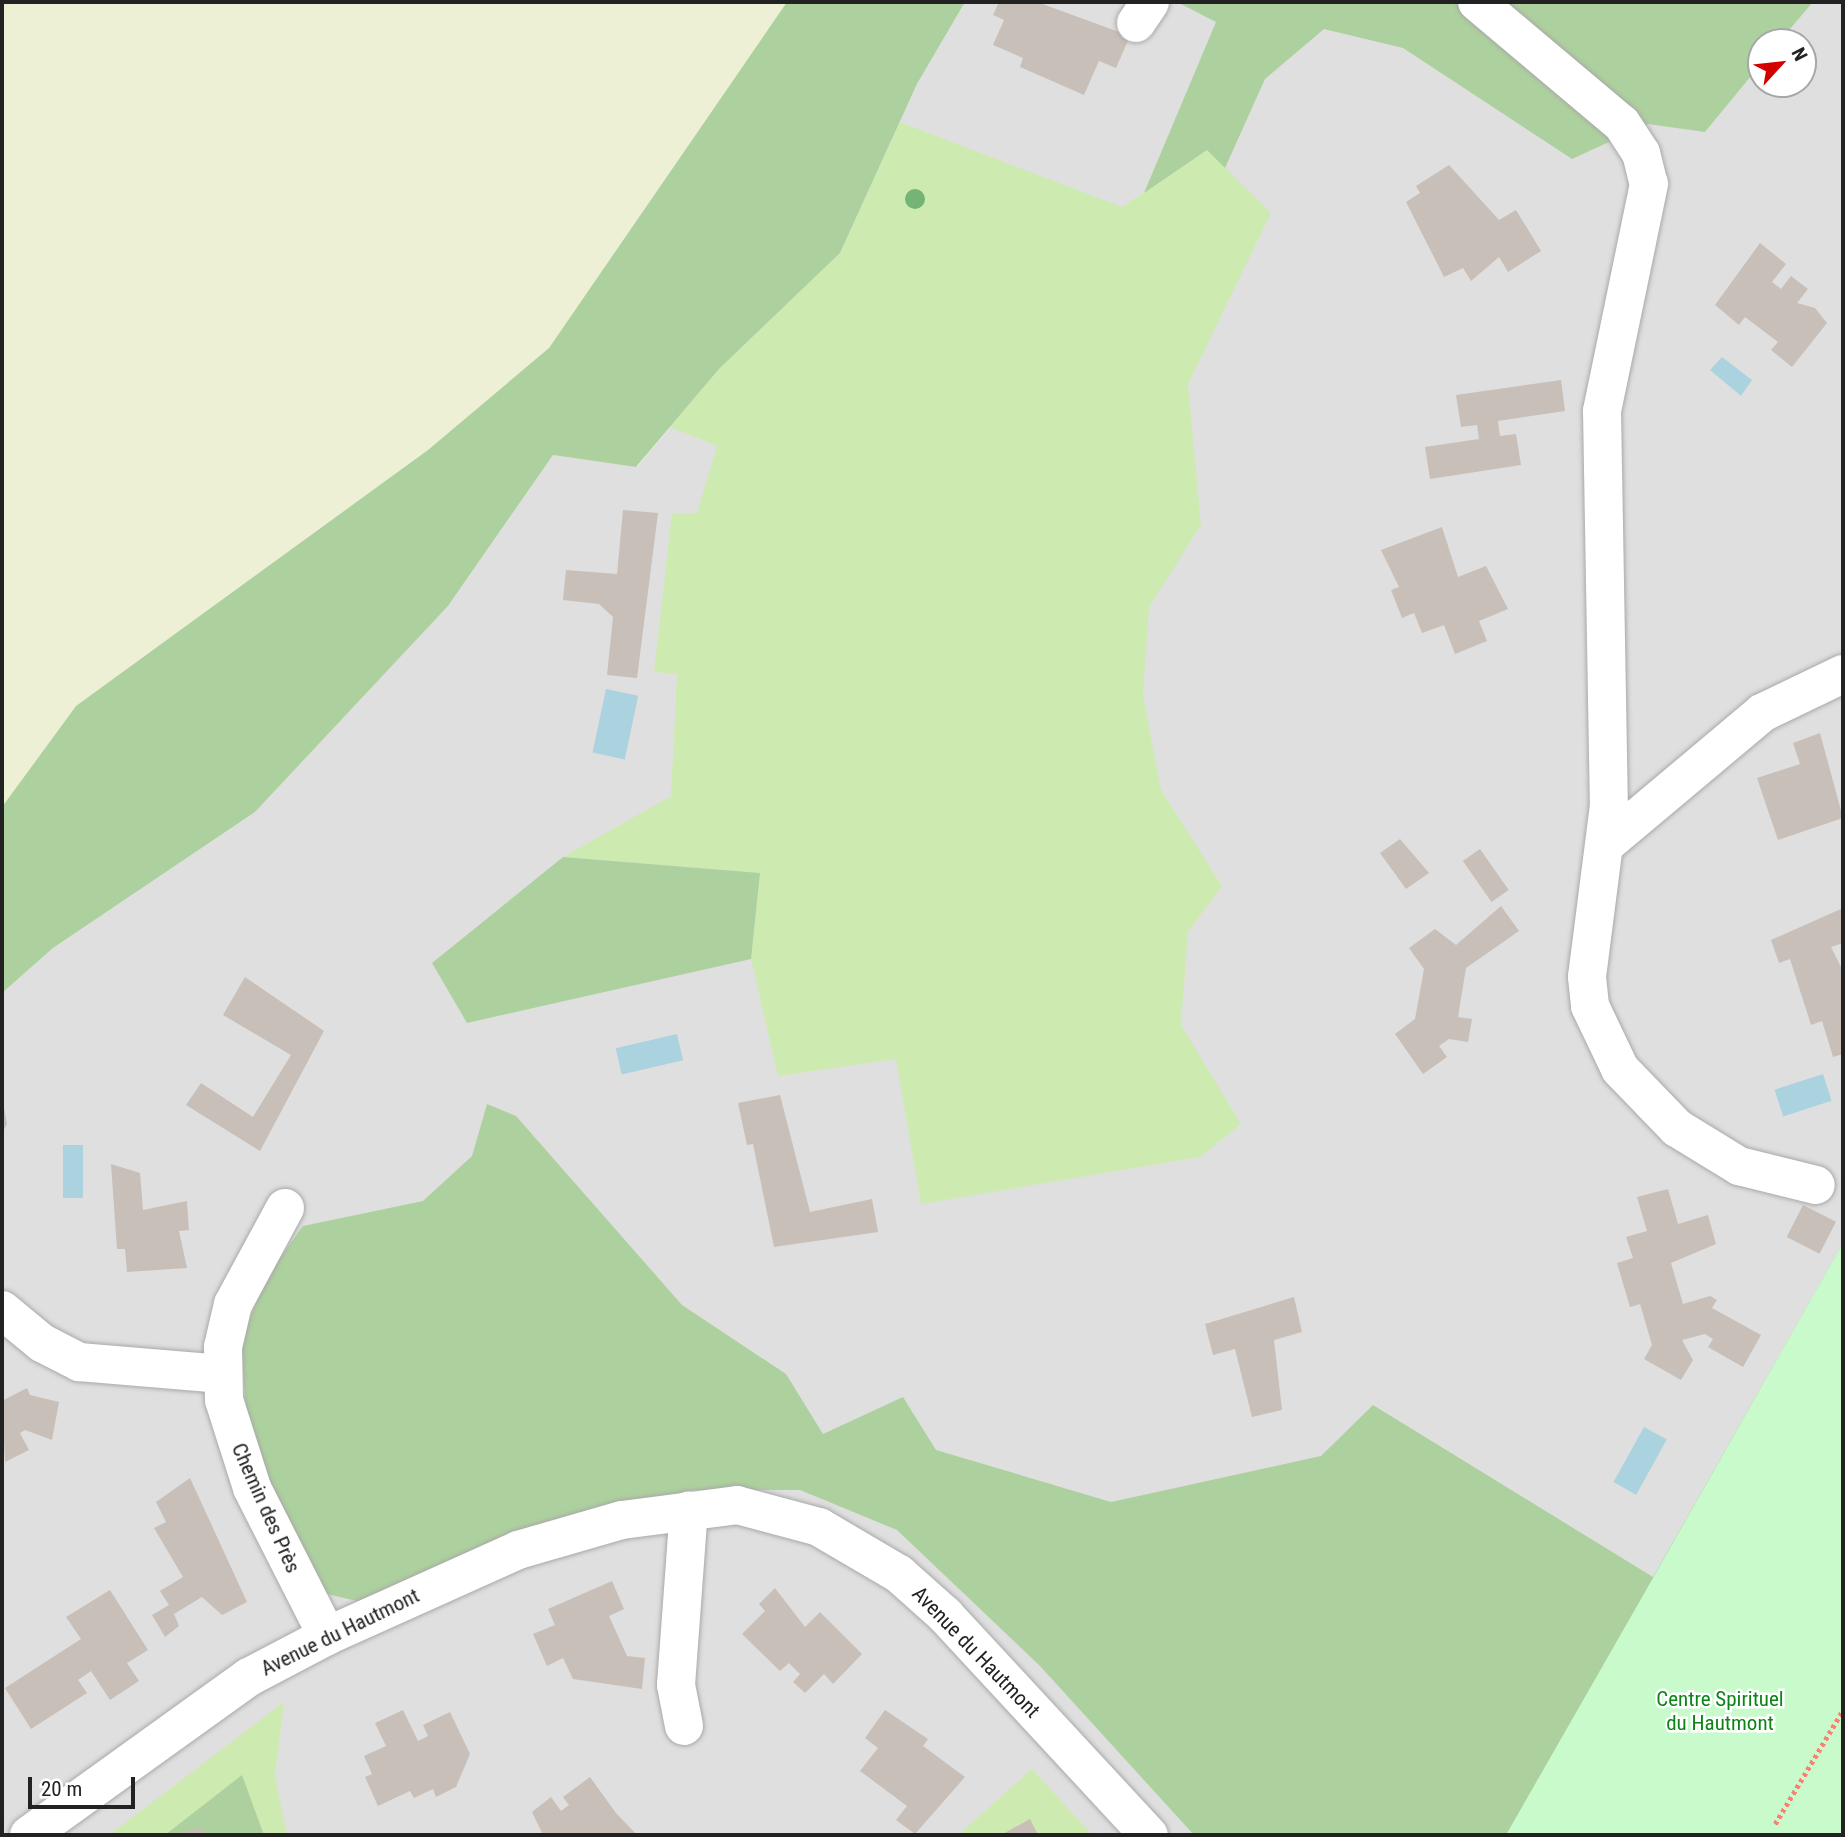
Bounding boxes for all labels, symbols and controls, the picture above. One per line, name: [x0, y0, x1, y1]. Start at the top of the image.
north arrow: [1747, 28, 1817, 98]
text: N: [1786, 44, 1812, 65]
street label: Chemin des Près: [226, 1439, 306, 1577]
street label: Avenue du Hautmont: [907, 1581, 1045, 1723]
street label: Avenue du Hautmont: [257, 1583, 423, 1681]
park label: Centre Spirituel du Hautmont: [1656, 1686, 1784, 1736]
scale bar: [32, 1764, 138, 1808]
text: 20 m: [41, 1777, 82, 1801]

